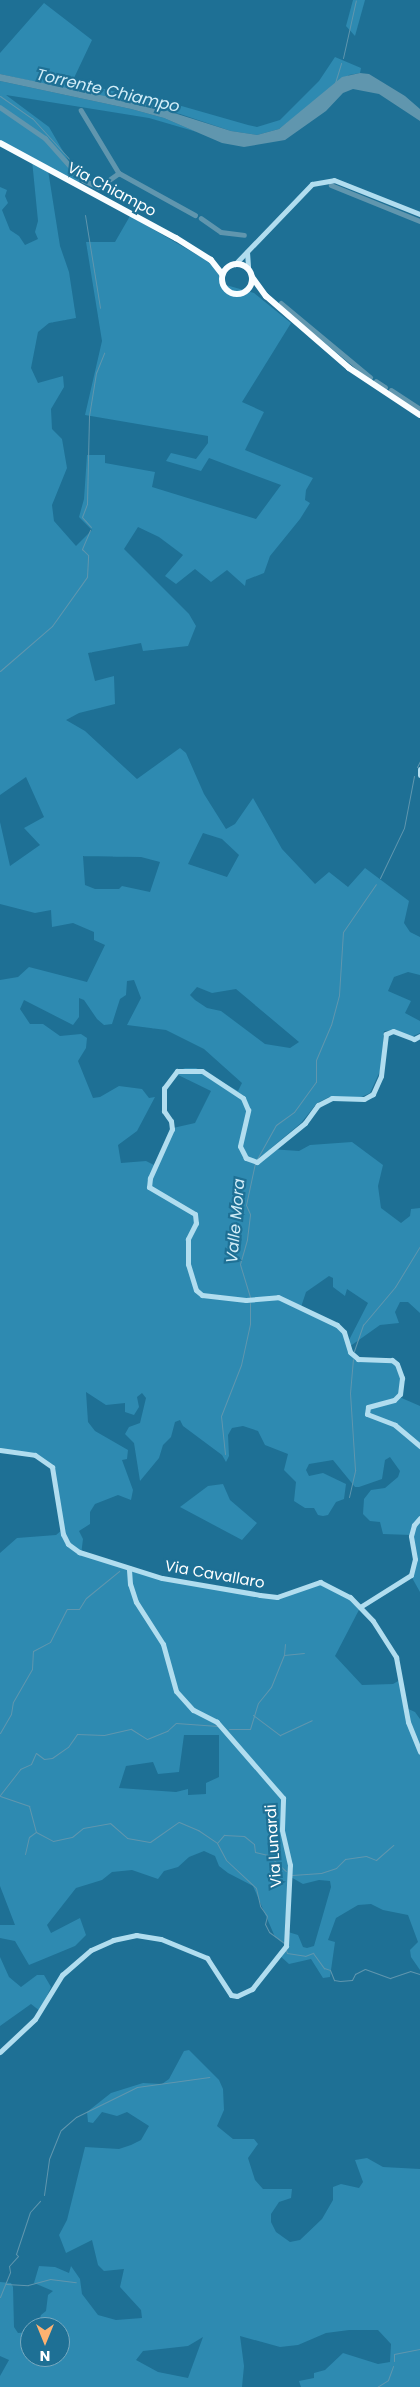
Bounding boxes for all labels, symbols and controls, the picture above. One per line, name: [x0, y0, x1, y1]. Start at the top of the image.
water label: Torrente Chiampo: [35, 65, 181, 117]
street label: Via Chiampo: [64, 158, 160, 220]
water label: Valle Mora: [223, 1178, 249, 1264]
street label: Via Cavallaro: [164, 1556, 266, 1592]
street label: Via Lunardi: [261, 1804, 285, 1888]
north arrow: [20, 2317, 70, 2367]
text: N: [40, 2346, 50, 2366]

